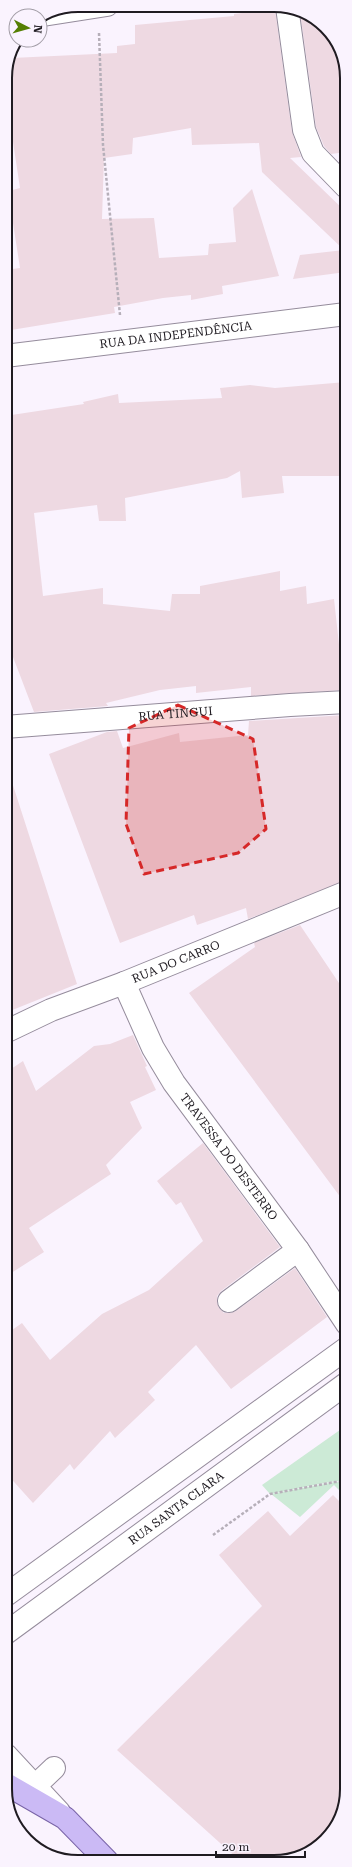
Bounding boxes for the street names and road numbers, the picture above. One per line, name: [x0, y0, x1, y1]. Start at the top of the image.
street label: RUA DA INDEPENDÊNCIA: [99, 319, 253, 351]
street label: RUA TINGUI: [138, 704, 213, 724]
street label: RUA DO CARRO: [130, 938, 222, 986]
street label: TRAVESSA DO DESTERRO: [177, 1091, 281, 1223]
street label: RUA SANTA CLARA: [126, 1468, 227, 1548]

